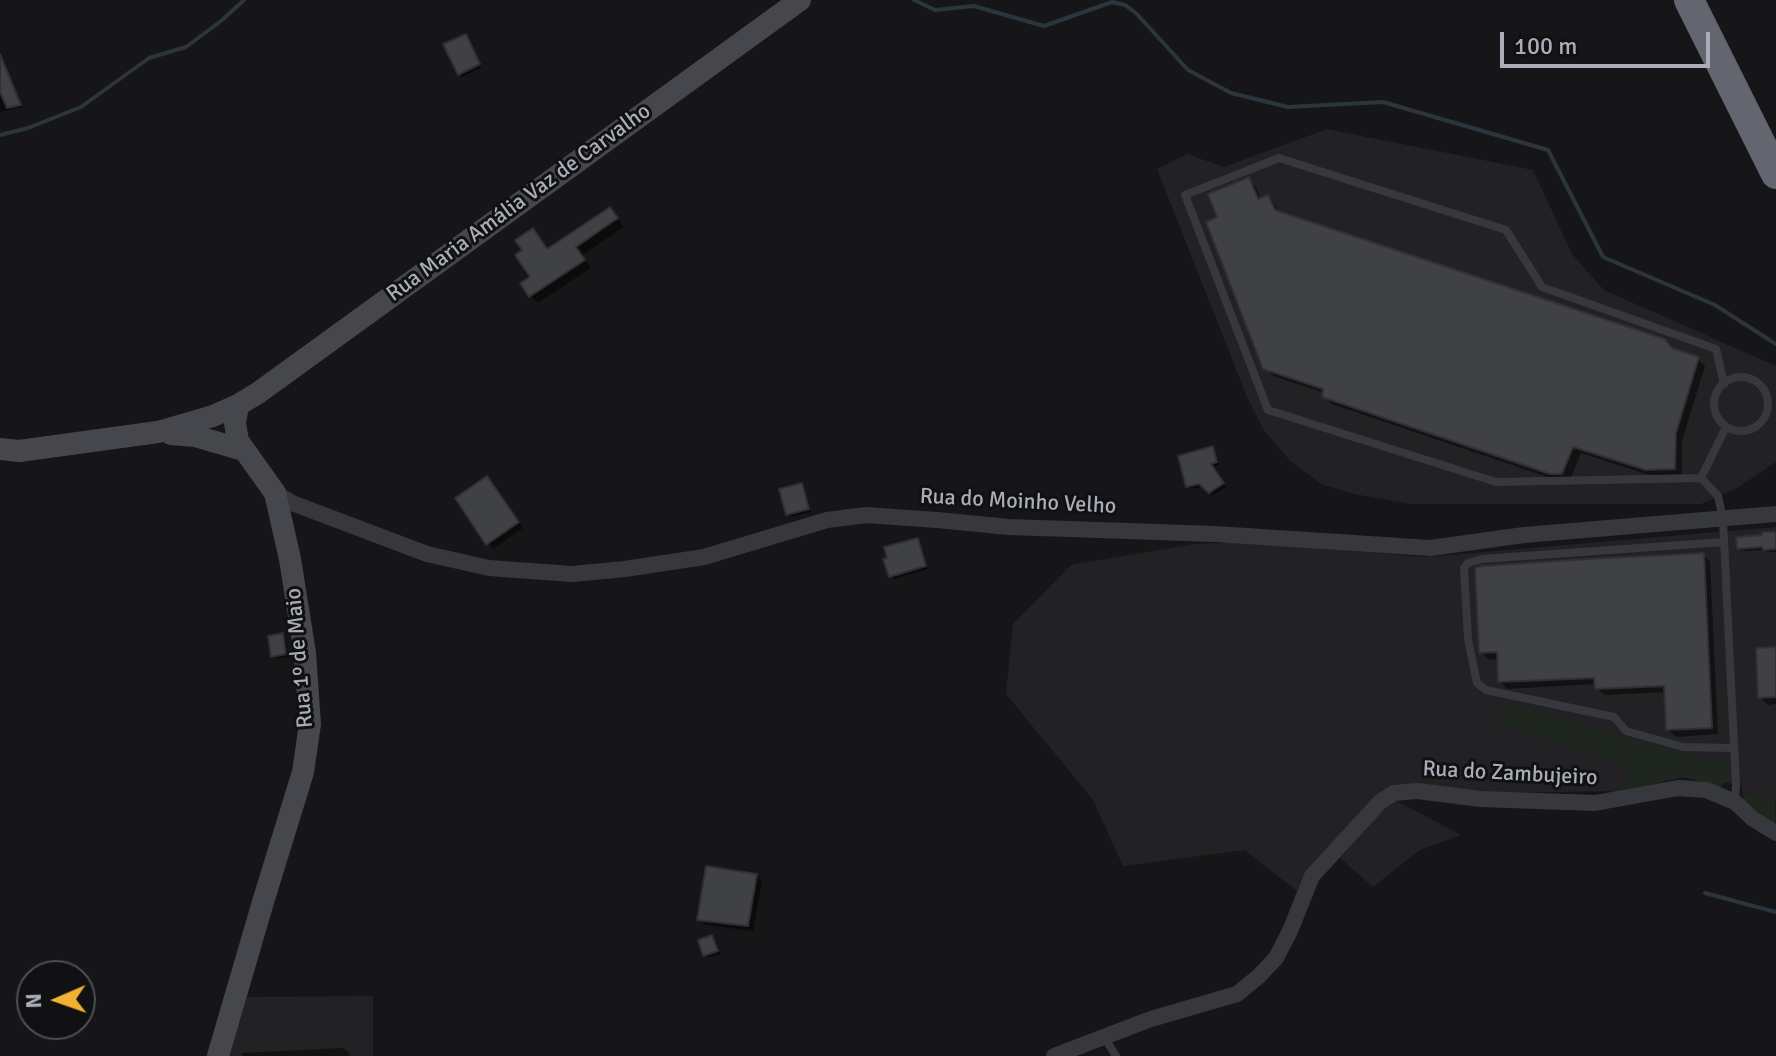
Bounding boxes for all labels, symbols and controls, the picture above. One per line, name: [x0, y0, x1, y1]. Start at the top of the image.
scale bar: [1504, 16, 1714, 66]
text: 100 m: [1514, 31, 1577, 61]
street label: Rua Maria Amália Vaz de Carvalho: [382, 98, 656, 308]
street label: Rua do Moinho Velho: [919, 484, 1117, 520]
street label: Rua 1º de Maio: [281, 587, 319, 729]
street label: Rua do Zambujeiro: [1422, 756, 1598, 792]
north arrow: [16, 960, 96, 1040]
text: N: [20, 993, 47, 1009]

